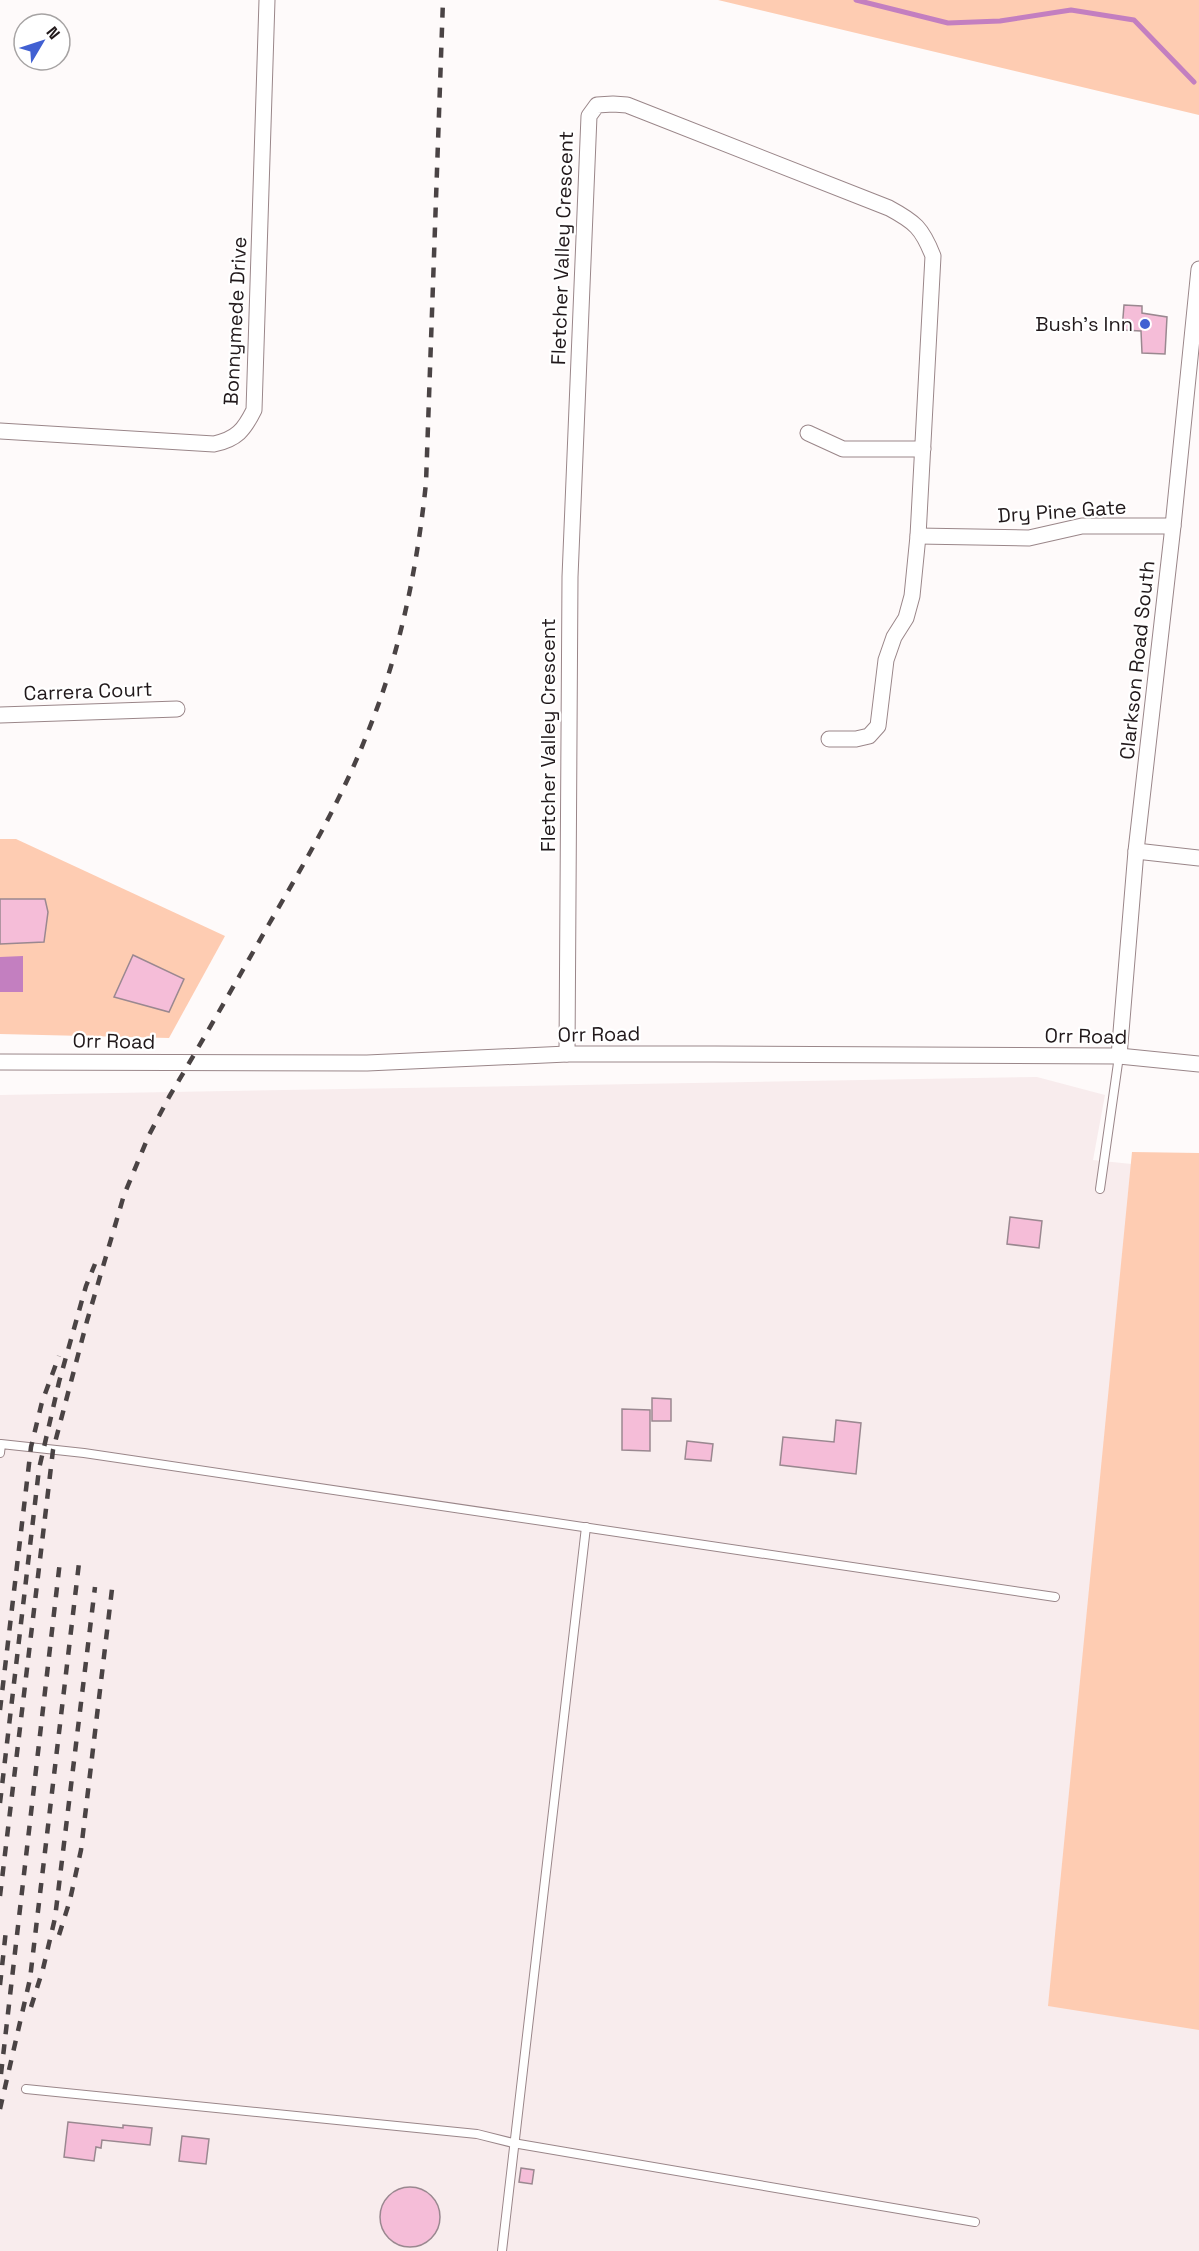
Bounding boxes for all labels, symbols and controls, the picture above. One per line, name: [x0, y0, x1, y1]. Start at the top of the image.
north arrow: [12, 12, 72, 72]
text: N: [42, 22, 65, 44]
street label: Fletcher Valley Crescent: [545, 131, 579, 365]
street label: Bonnymede Drive: [218, 236, 252, 406]
place label: Bush's Inn: [1035, 311, 1133, 337]
marker: Bush's Inn: [1138, 317, 1152, 331]
street label: Dry Pine Gate: [997, 494, 1127, 528]
street label: Clarkson Road South: [1114, 559, 1160, 761]
street label: Fletcher Valley Crescent: [535, 618, 561, 852]
street label: Carrera Court: [23, 676, 153, 706]
street label: Orr Road: [557, 1020, 641, 1048]
street label: Orr Road: [1044, 1022, 1128, 1050]
street label: Orr Road: [72, 1027, 156, 1055]

